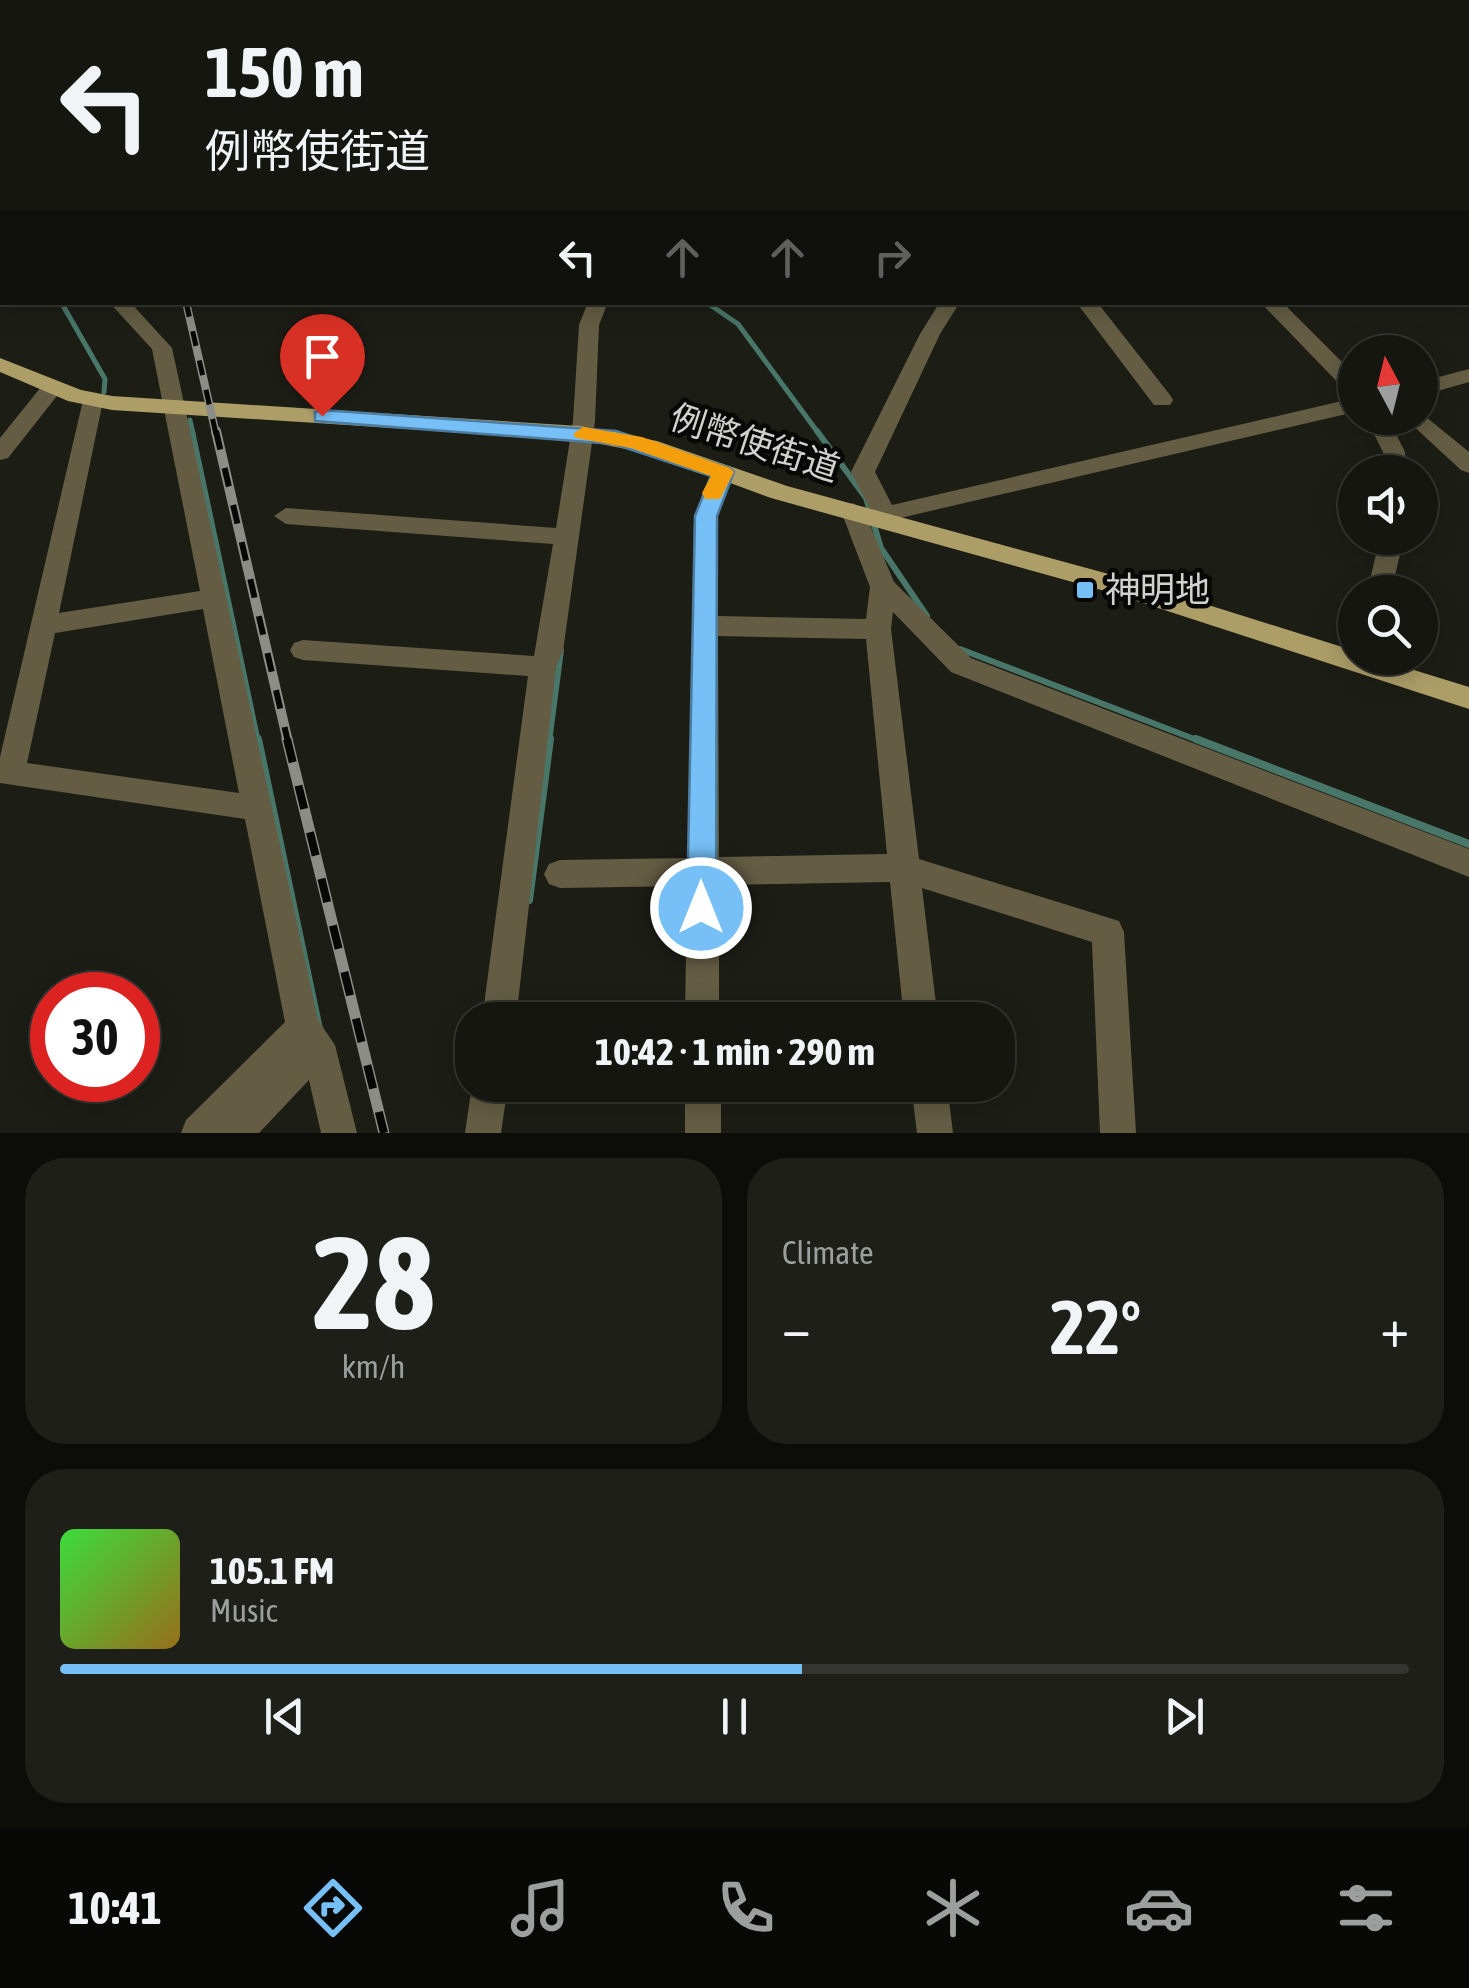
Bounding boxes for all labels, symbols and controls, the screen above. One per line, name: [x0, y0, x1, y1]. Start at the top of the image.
text: 150 m: [205, 32, 364, 112]
icon: left: [40, 40, 170, 170]
text: 例幣使街道: [205, 125, 430, 177]
icon: left: [550, 230, 605, 285]
icon: ahead: [655, 230, 710, 285]
icon: ahead: [760, 230, 815, 285]
icon: right: [865, 230, 920, 285]
pin: [280, 314, 365, 417]
icon: arrive: [295, 329, 350, 384]
north arrow: [1338, 335, 1438, 435]
map controls: [1338, 335, 1438, 675]
street label: 例幣使街道: [666, 396, 845, 488]
button: sound: [1338, 455, 1438, 555]
place label: 神明地: [1105, 569, 1210, 609]
button: search: [1338, 575, 1438, 675]
marker: 神明地: [1074, 579, 1096, 601]
position arrow: [649, 856, 753, 960]
speed limit sign: 30: [30, 972, 160, 1102]
text: 10:42 · 1 min · 290 m: [595, 1030, 875, 1073]
text: 28: [312, 1208, 435, 1357]
text: Climate: [782, 1234, 874, 1271]
text: 22°: [1050, 1284, 1141, 1370]
text: −: [782, 1296, 811, 1359]
text: +: [1380, 1296, 1409, 1359]
text: km/h: [342, 1348, 405, 1385]
text: 105.1 FM: [210, 1549, 334, 1592]
text: Music: [210, 1592, 277, 1629]
icon: previous: [257, 1689, 312, 1744]
icon: pause: [707, 1689, 762, 1744]
icon: next: [1157, 1689, 1212, 1744]
icon: directions: [298, 1873, 368, 1943]
icon: music: [505, 1873, 575, 1943]
icon: phone: [711, 1873, 781, 1943]
icon: climate: [918, 1873, 988, 1943]
icon: car: [1124, 1873, 1194, 1943]
icon: filters: [1331, 1873, 1401, 1943]
text: 10:41: [68, 1882, 162, 1934]

